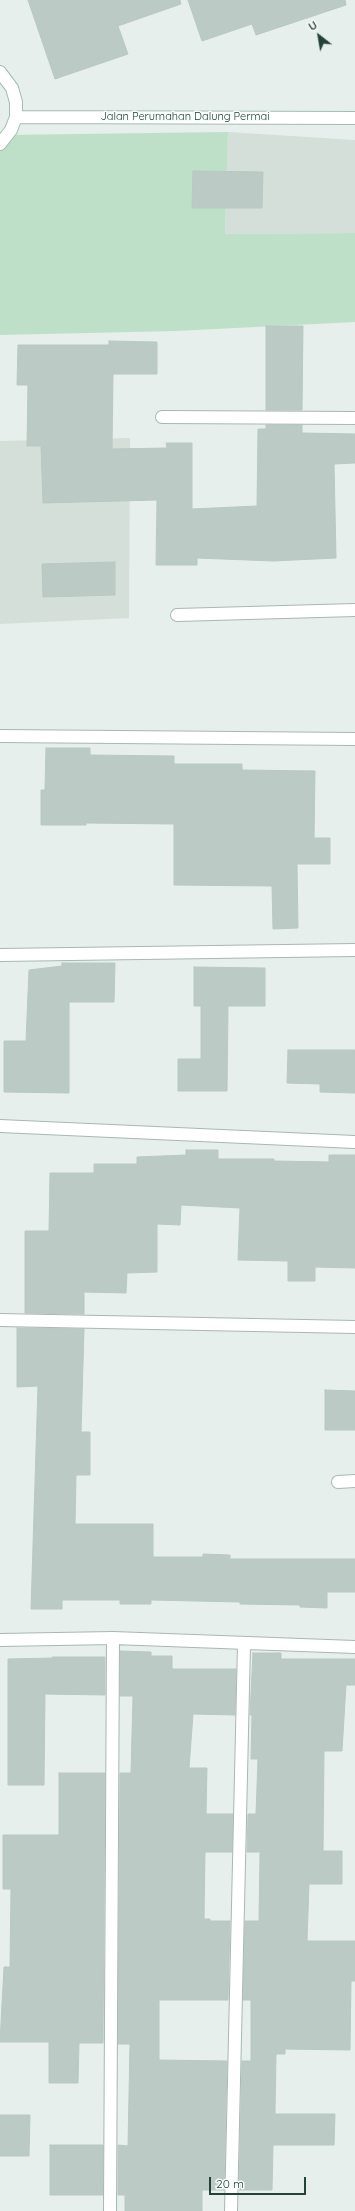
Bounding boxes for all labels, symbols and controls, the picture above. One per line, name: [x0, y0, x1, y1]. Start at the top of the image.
north arrow: [299, 16, 339, 56]
text: U: [306, 18, 320, 34]
street label: Jalan Perumahan Dalung Permai: [100, 110, 270, 124]
scale bar: [211, 2169, 308, 2195]
text: 20 m: [216, 2176, 244, 2191]

